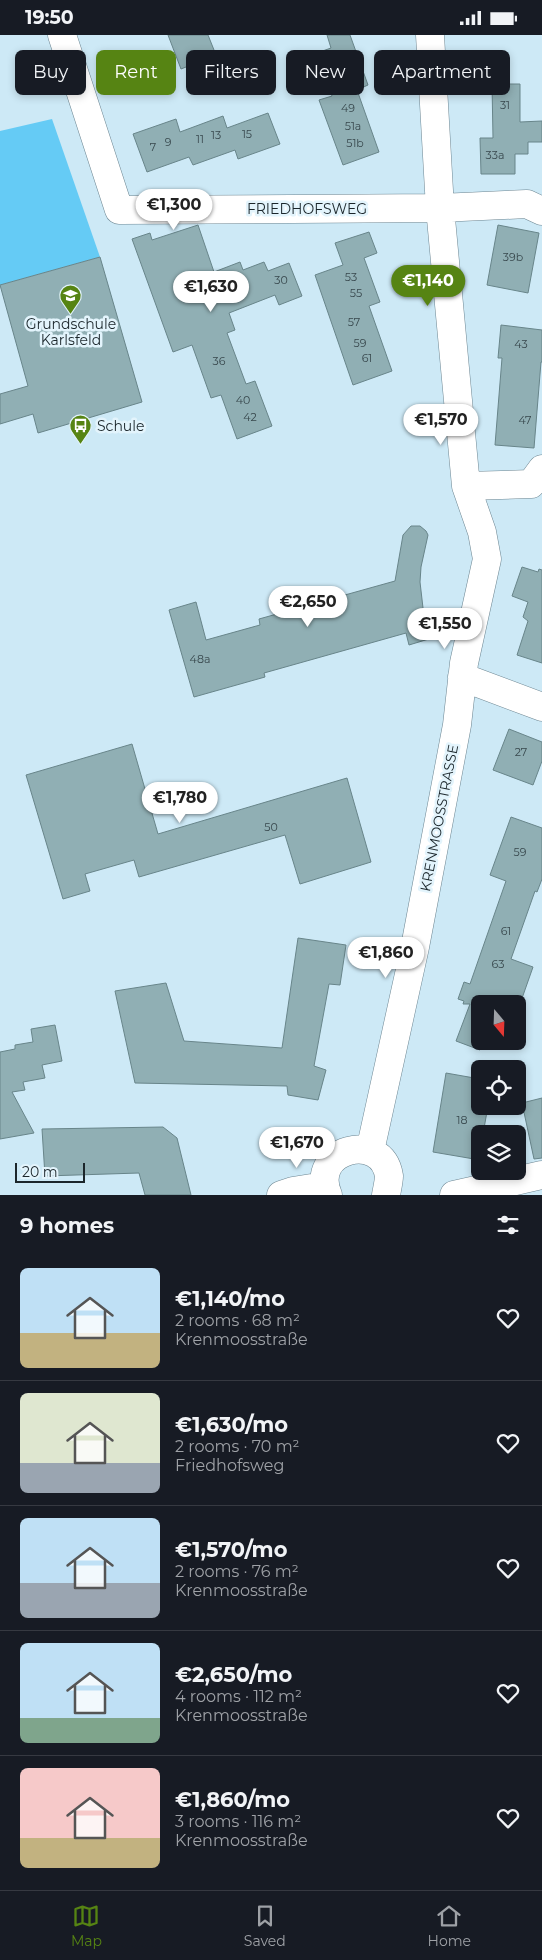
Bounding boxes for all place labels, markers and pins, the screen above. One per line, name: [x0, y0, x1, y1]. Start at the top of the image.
pin: €1,300: [133, 189, 215, 231]
pin: €1,140: [387, 265, 469, 307]
pin: €1,630: [170, 271, 252, 313]
school or university icon: Grundschule Karlsfeld: [59, 284, 83, 315]
place label: Grundschule Karlsfeld: [26, 315, 116, 349]
pin: €1,570: [400, 403, 482, 446]
bus stop icon: Schule: [69, 414, 93, 445]
place label: Schule: [97, 417, 144, 435]
pin: €2,650: [267, 585, 349, 628]
pin: €1,550: [404, 607, 486, 650]
pin: €1,780: [139, 781, 221, 824]
pin: €1,860: [345, 937, 427, 979]
pin: €1,670: [256, 1127, 338, 1169]

